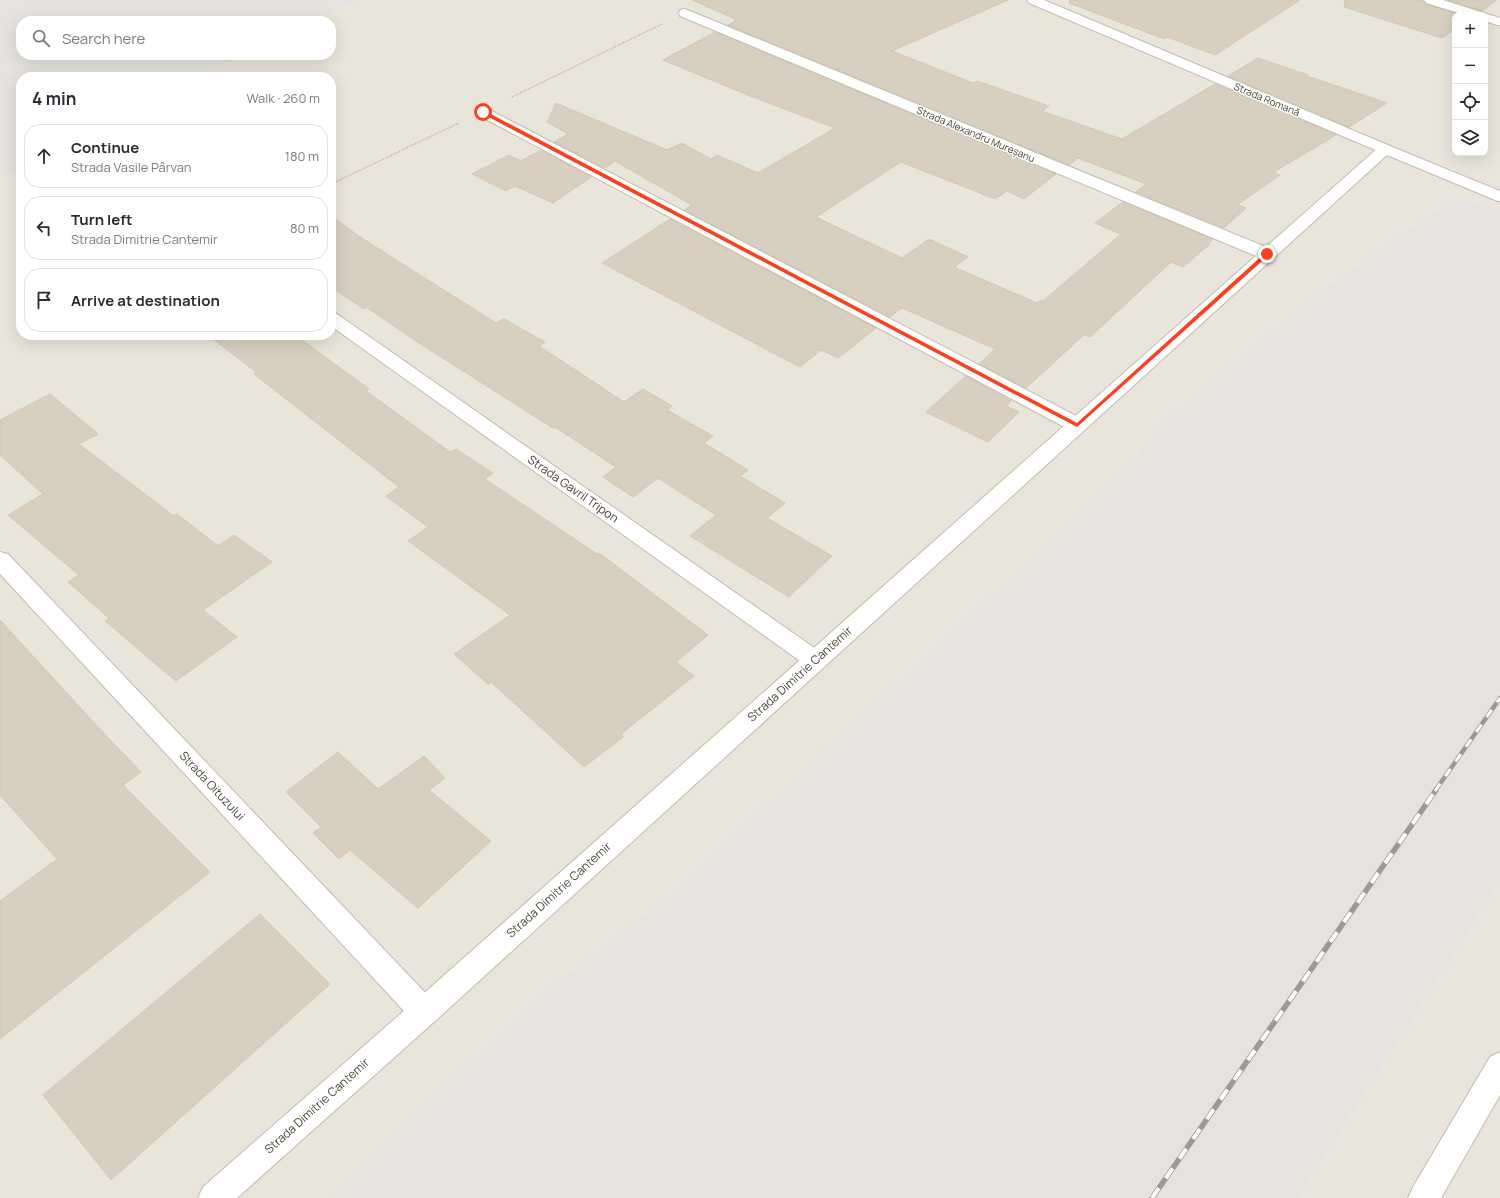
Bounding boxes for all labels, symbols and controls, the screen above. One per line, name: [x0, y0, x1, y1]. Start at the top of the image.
map controls: [1452, 12, 1488, 156]
button: +: [1452, 12, 1488, 48]
search box: [16, 16, 336, 60]
icon: search: [30, 27, 52, 49]
text: Search here: [62, 28, 145, 49]
button: −: [1452, 48, 1488, 84]
street label: Strada Romană: [1232, 79, 1302, 119]
button: locate: [1452, 84, 1488, 120]
text: 4 min: [32, 87, 76, 110]
text: Walk · 260 m: [247, 89, 320, 107]
route start: [474, 103, 492, 121]
street label: Strada Alexandru Mureșanu: [915, 103, 1037, 165]
button: layers: [1452, 120, 1488, 156]
text: Continue: [71, 137, 139, 158]
icon: ahead: [33, 145, 55, 167]
text: 180 m: [285, 147, 319, 165]
text: Strada Vasile Pârvan: [71, 158, 192, 176]
text: Turn left: [71, 209, 133, 230]
icon: left: [33, 217, 55, 239]
text: 80 m: [290, 219, 319, 237]
text: Strada Dimitrie Cantemir: [71, 230, 218, 248]
route end: [1258, 245, 1276, 263]
icon: arrive: [33, 289, 55, 311]
text: Arrive at destination: [71, 290, 220, 311]
street label: Strada Gavril Tripon: [524, 451, 622, 526]
street label: Strada Dimitrie Cantemir: [744, 622, 856, 725]
street label: Strada Oituzului: [176, 747, 249, 824]
street label: Strada Dimitrie Cantemir: [503, 838, 615, 941]
street label: Strada Dimitrie Cantemir: [261, 1054, 373, 1157]

